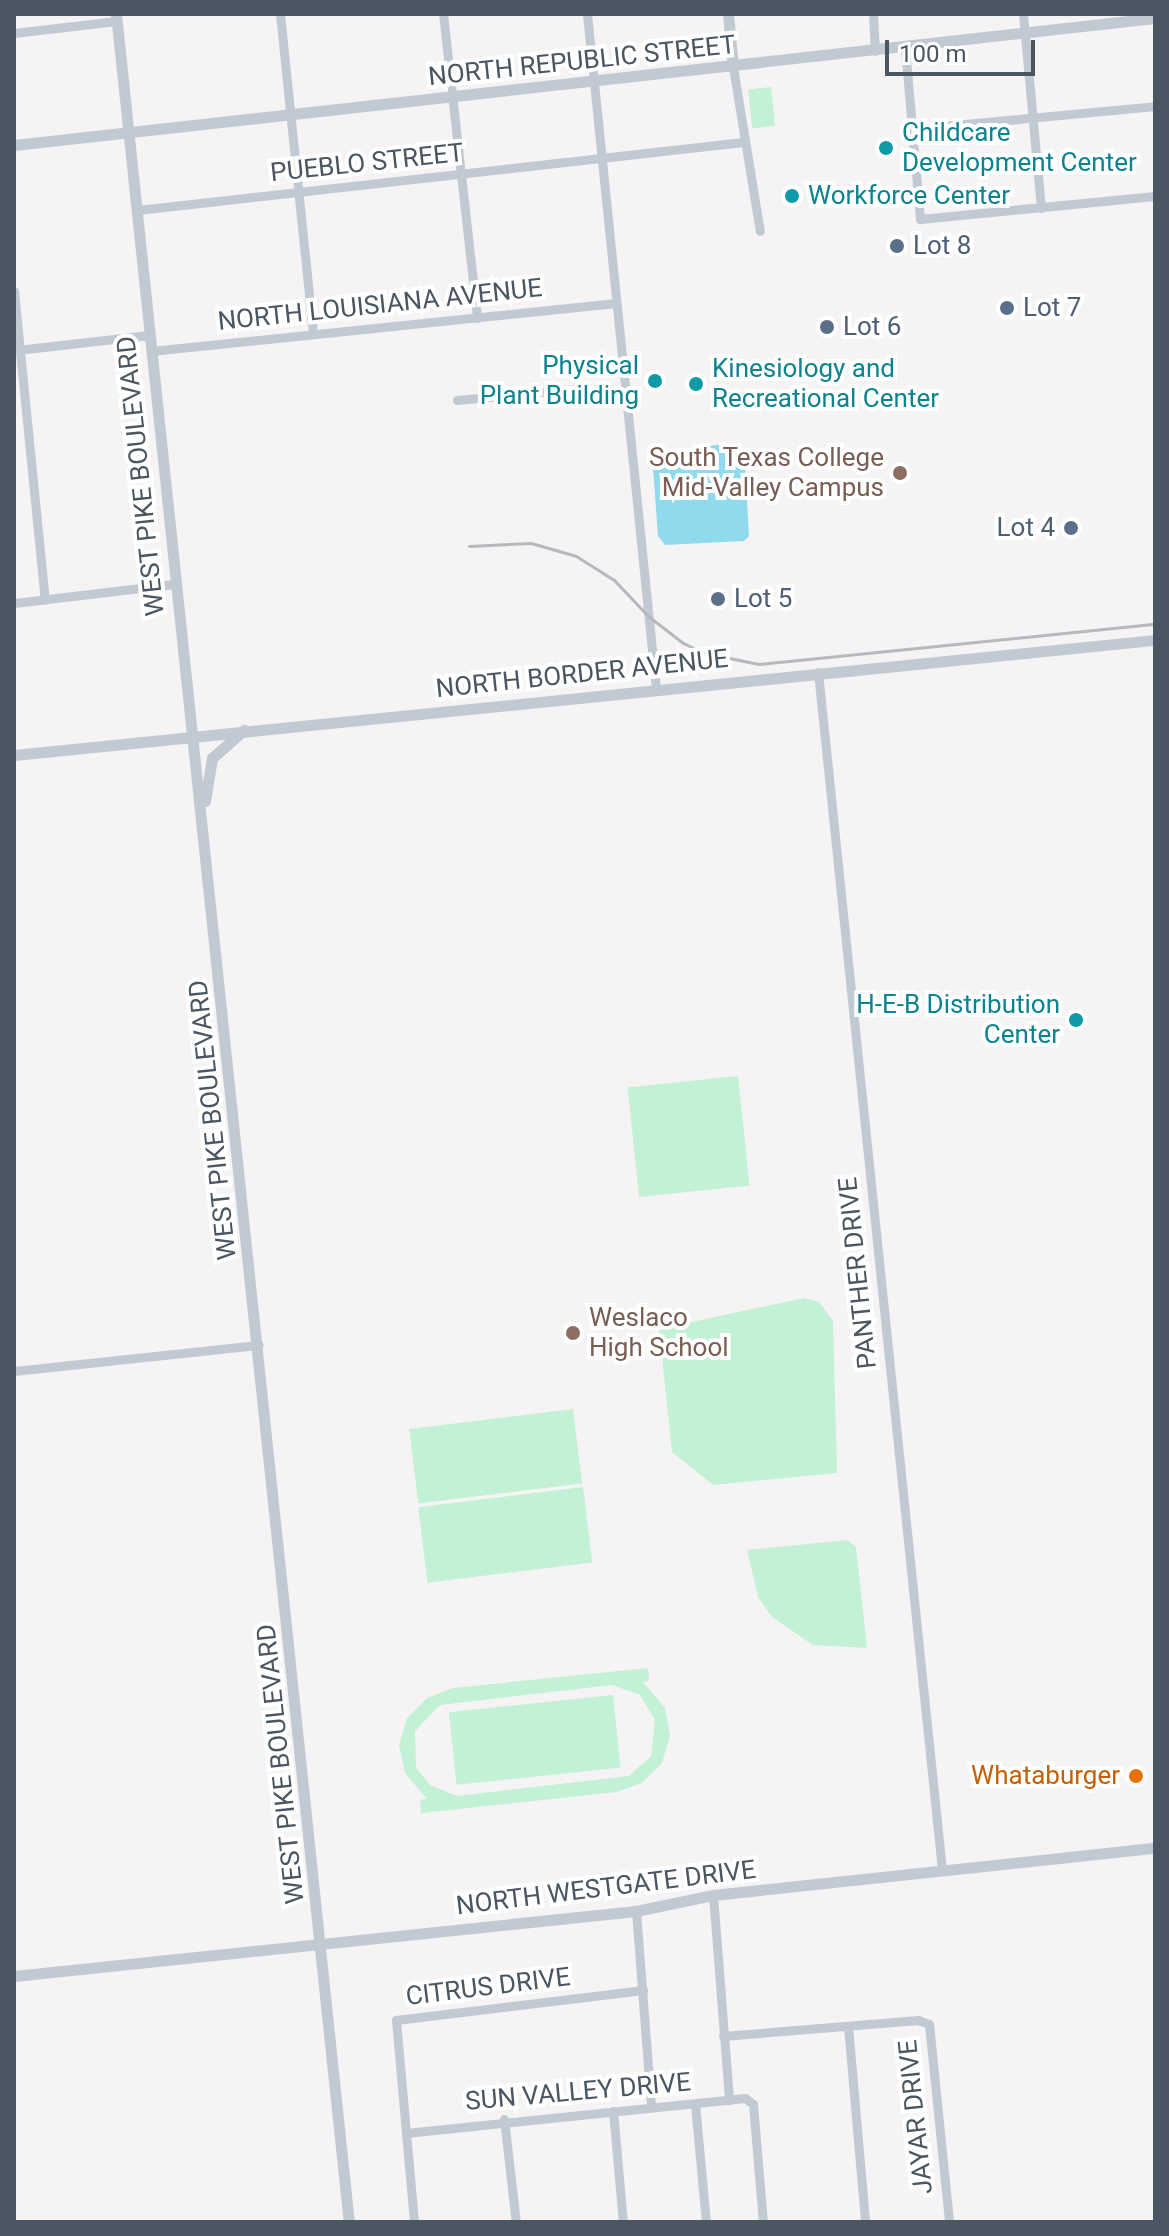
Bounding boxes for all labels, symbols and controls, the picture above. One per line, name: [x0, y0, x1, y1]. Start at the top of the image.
scale bar: [889, 24, 1039, 74]
street label: NORTH REPUBLIC STREET: [427, 29, 737, 93]
text: 100 m: [899, 40, 966, 68]
place label: Childcare Development Center: [902, 117, 1137, 178]
street label: PUEBLO STREET: [269, 137, 465, 189]
marker: Childcare Development Center: [877, 139, 895, 157]
place label: Workforce Center: [808, 180, 1010, 212]
marker: Workforce Center: [783, 187, 801, 205]
place label: Lot 8: [913, 230, 971, 262]
marker: Lot 8: [888, 237, 906, 255]
street label: NORTH LOUISIANA AVENUE: [216, 272, 544, 338]
place label: Lot 7: [1023, 292, 1081, 324]
marker: Lot 7: [998, 299, 1016, 317]
place label: Lot 6: [843, 311, 901, 343]
marker: Lot 6: [818, 318, 836, 336]
street label: WEST PIKE BOULEVARD: [111, 334, 171, 618]
place label: Physical Plant Building: [480, 350, 639, 412]
place label: Kinesiology and Recreational Center: [712, 353, 939, 414]
marker: Physical Plant Building: [646, 372, 664, 390]
marker: Kinesiology and Recreational Center: [687, 375, 705, 393]
place label: South Texas College Mid-Valley Campus: [649, 442, 884, 504]
marker: South Texas College Mid-Valley Campus: [891, 464, 909, 482]
place label: Lot 4: [997, 512, 1055, 544]
marker: Lot 4: [1062, 519, 1080, 537]
place label: Lot 5: [734, 583, 792, 615]
marker: Lot 5: [709, 590, 727, 608]
street label: NORTH BORDER AVENUE: [434, 643, 730, 705]
street label: WEST PIKE BOULEVARD: [183, 978, 243, 1262]
place label: H-E-B Distribution Center: [856, 989, 1060, 1050]
marker: H-E-B Distribution Center: [1067, 1011, 1085, 1029]
street label: PANTHER DRIVE: [832, 1176, 884, 1370]
place label: Weslaco High School: [589, 1302, 729, 1364]
marker: Weslaco High School: [564, 1324, 582, 1342]
street label: WEST PIKE BOULEVARD: [251, 1622, 311, 1906]
place label: Whataburger: [971, 1760, 1120, 1792]
marker: Whataburger: [1127, 1767, 1145, 1785]
street label: NORTH WESTGATE DRIVE: [454, 1854, 758, 1922]
street label: CITRUS DRIVE: [404, 1961, 572, 2013]
street label: JAYAR DRIVE: [892, 2038, 940, 2196]
street label: SUN VALLEY DRIVE: [464, 2067, 692, 2117]

